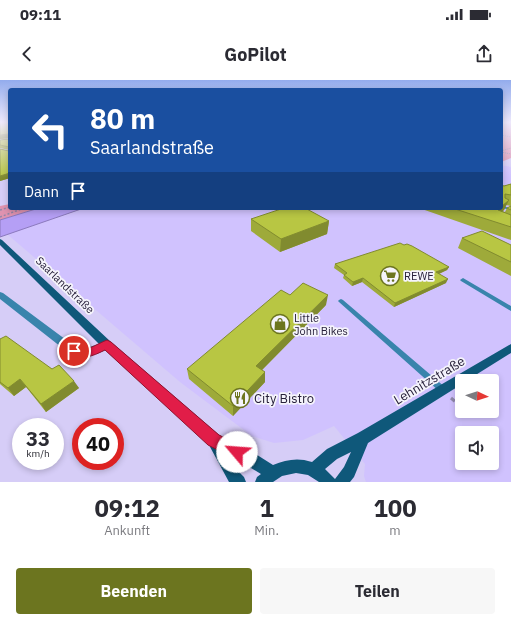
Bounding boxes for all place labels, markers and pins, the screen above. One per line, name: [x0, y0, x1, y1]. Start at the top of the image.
supermarket icon: REWE: [379, 265, 401, 287]
place label: REWE: [404, 269, 434, 283]
place label: Little John Bikes: [294, 311, 348, 338]
shop icon: Little John Bikes: [269, 313, 291, 335]
pin: [57, 334, 91, 368]
restaurant icon: City Bistro: [229, 387, 251, 409]
place label: City Bistro: [254, 390, 314, 407]

